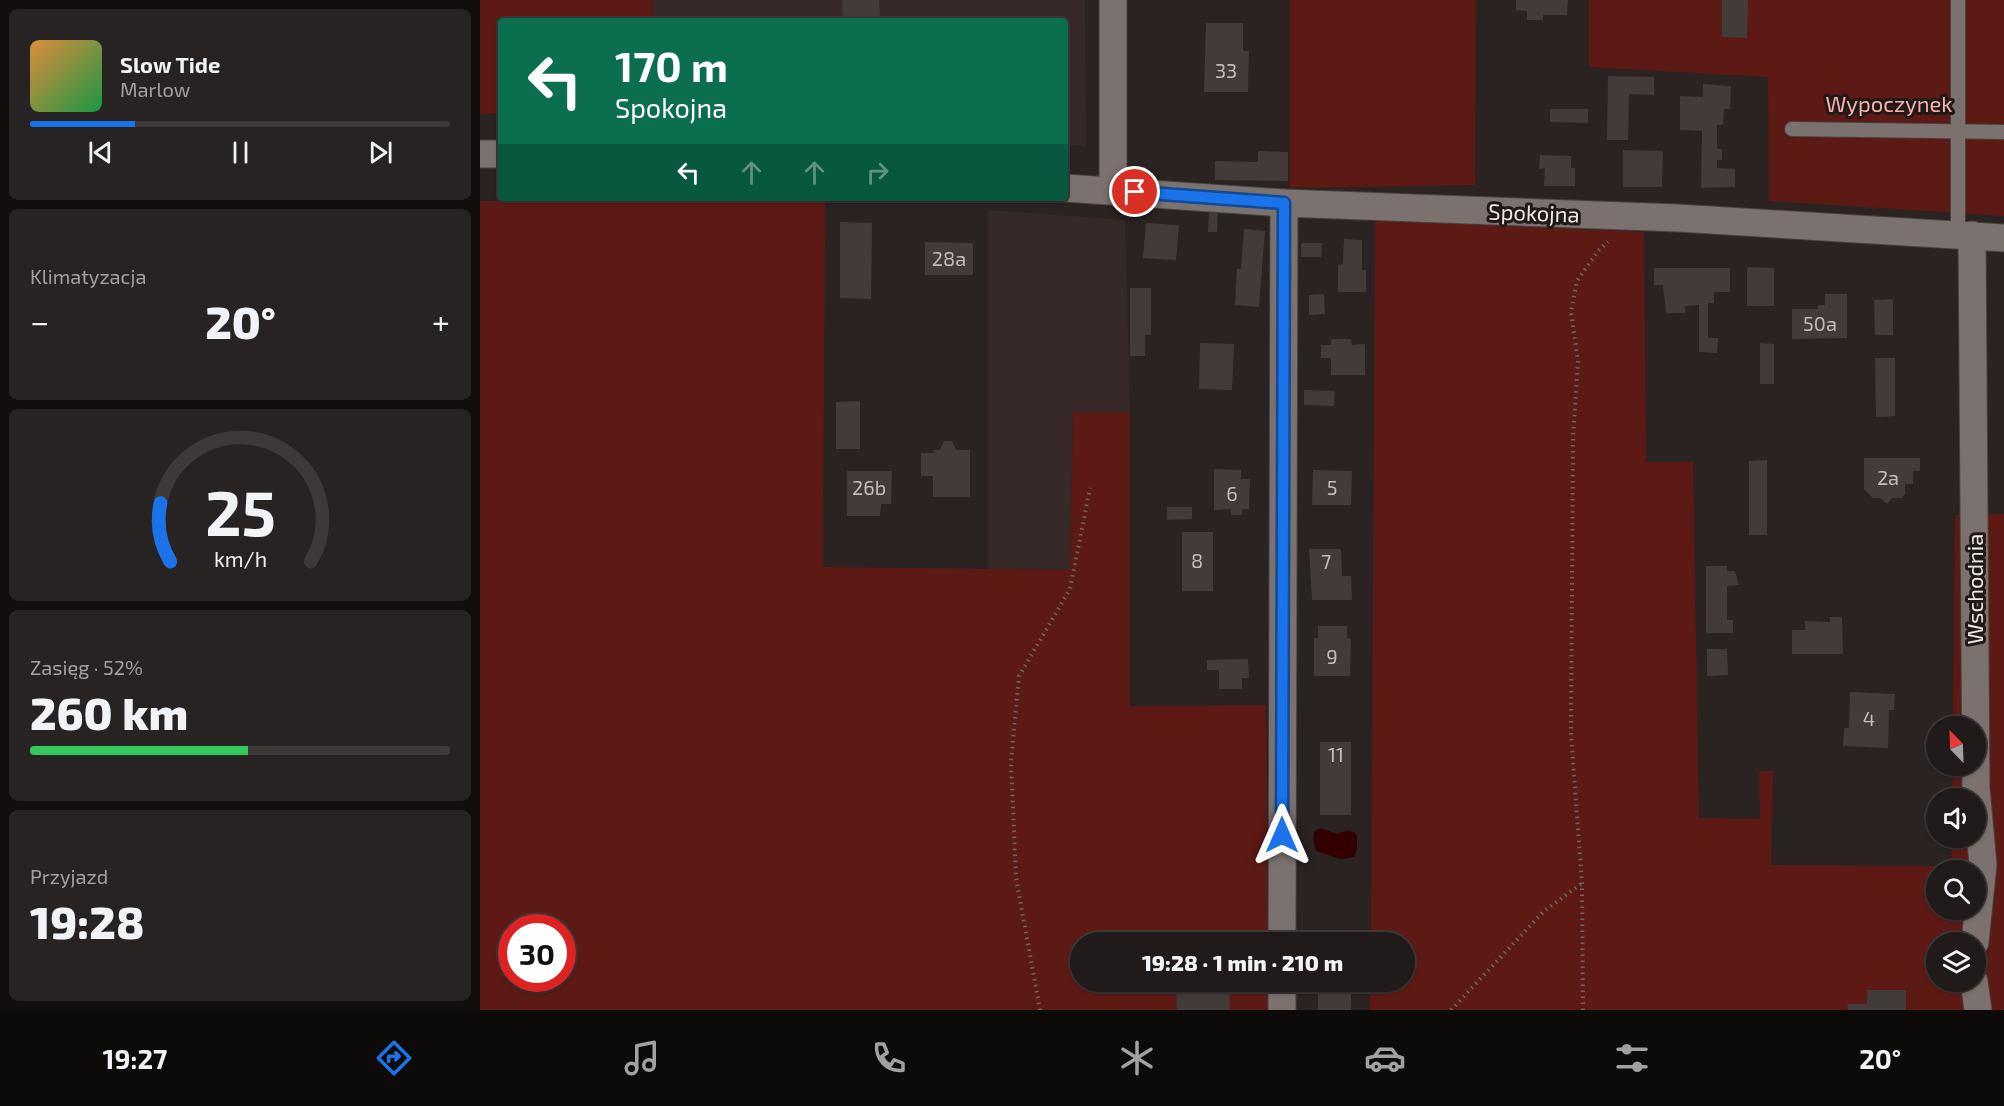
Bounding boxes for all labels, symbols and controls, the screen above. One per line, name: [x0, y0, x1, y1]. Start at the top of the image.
text: 170 m: [615, 40, 728, 90]
icon: left: [516, 42, 594, 120]
text: Slow Tide: [120, 51, 220, 77]
house number: 33: [1215, 58, 1237, 82]
text: Marlow: [120, 77, 190, 101]
park label: Wypoczynek: [1825, 90, 1953, 116]
text: Spokojna: [615, 91, 727, 123]
icon: previous: [84, 136, 117, 169]
icon: pause: [224, 136, 257, 169]
icon: next: [364, 136, 397, 169]
icon: left: [672, 156, 705, 189]
icon: ahead: [735, 156, 768, 189]
icon: ahead: [798, 156, 831, 189]
icon: right: [861, 156, 894, 189]
pin: [1109, 166, 1160, 217]
icon: arrive: [1118, 175, 1151, 208]
street label: Spokojna: [1488, 197, 1580, 228]
house number: 28a: [932, 246, 966, 270]
text: Klimatyzacja: [30, 264, 146, 288]
text: 20°: [205, 294, 276, 348]
text: −: [30, 301, 49, 341]
text: +: [432, 301, 450, 341]
house number: 50a: [1803, 311, 1837, 335]
house number: 2a: [1877, 465, 1899, 489]
text: 25: [205, 474, 275, 549]
house number: 26b: [852, 475, 886, 499]
house number: 5: [1327, 475, 1337, 499]
house number: 6: [1226, 481, 1238, 505]
street label: Wschodnia: [1961, 534, 1987, 644]
text: km/h: [213, 546, 267, 571]
house number: 8: [1191, 548, 1203, 572]
house number: 7: [1321, 549, 1331, 573]
house number: 9: [1326, 644, 1338, 668]
text: Zasięg · 52%: [30, 655, 143, 679]
text: 260 km: [30, 685, 188, 739]
house number: 4: [1863, 706, 1875, 730]
north arrow: [1926, 716, 1986, 776]
map controls: [1926, 716, 1986, 992]
house number: 11: [1328, 742, 1344, 766]
button: sound: [1926, 788, 1986, 848]
position arrow: [1250, 803, 1314, 867]
button: search: [1926, 860, 1986, 920]
text: Przyjazd: [30, 864, 108, 888]
text: 19:28: [30, 894, 144, 948]
speed limit sign: 30: [498, 914, 576, 992]
button: layers: [1926, 932, 1986, 992]
text: 19:28 · 1 min · 210 m: [1142, 949, 1343, 975]
icon: directions: [373, 1037, 415, 1079]
icon: music: [621, 1037, 663, 1079]
icon: phone: [868, 1037, 910, 1079]
icon: climate: [1116, 1037, 1158, 1079]
icon: car: [1364, 1037, 1406, 1079]
icon: filters: [1611, 1037, 1653, 1079]
text: 19:27: [103, 1042, 167, 1074]
text: 20°: [1859, 1042, 1901, 1074]

